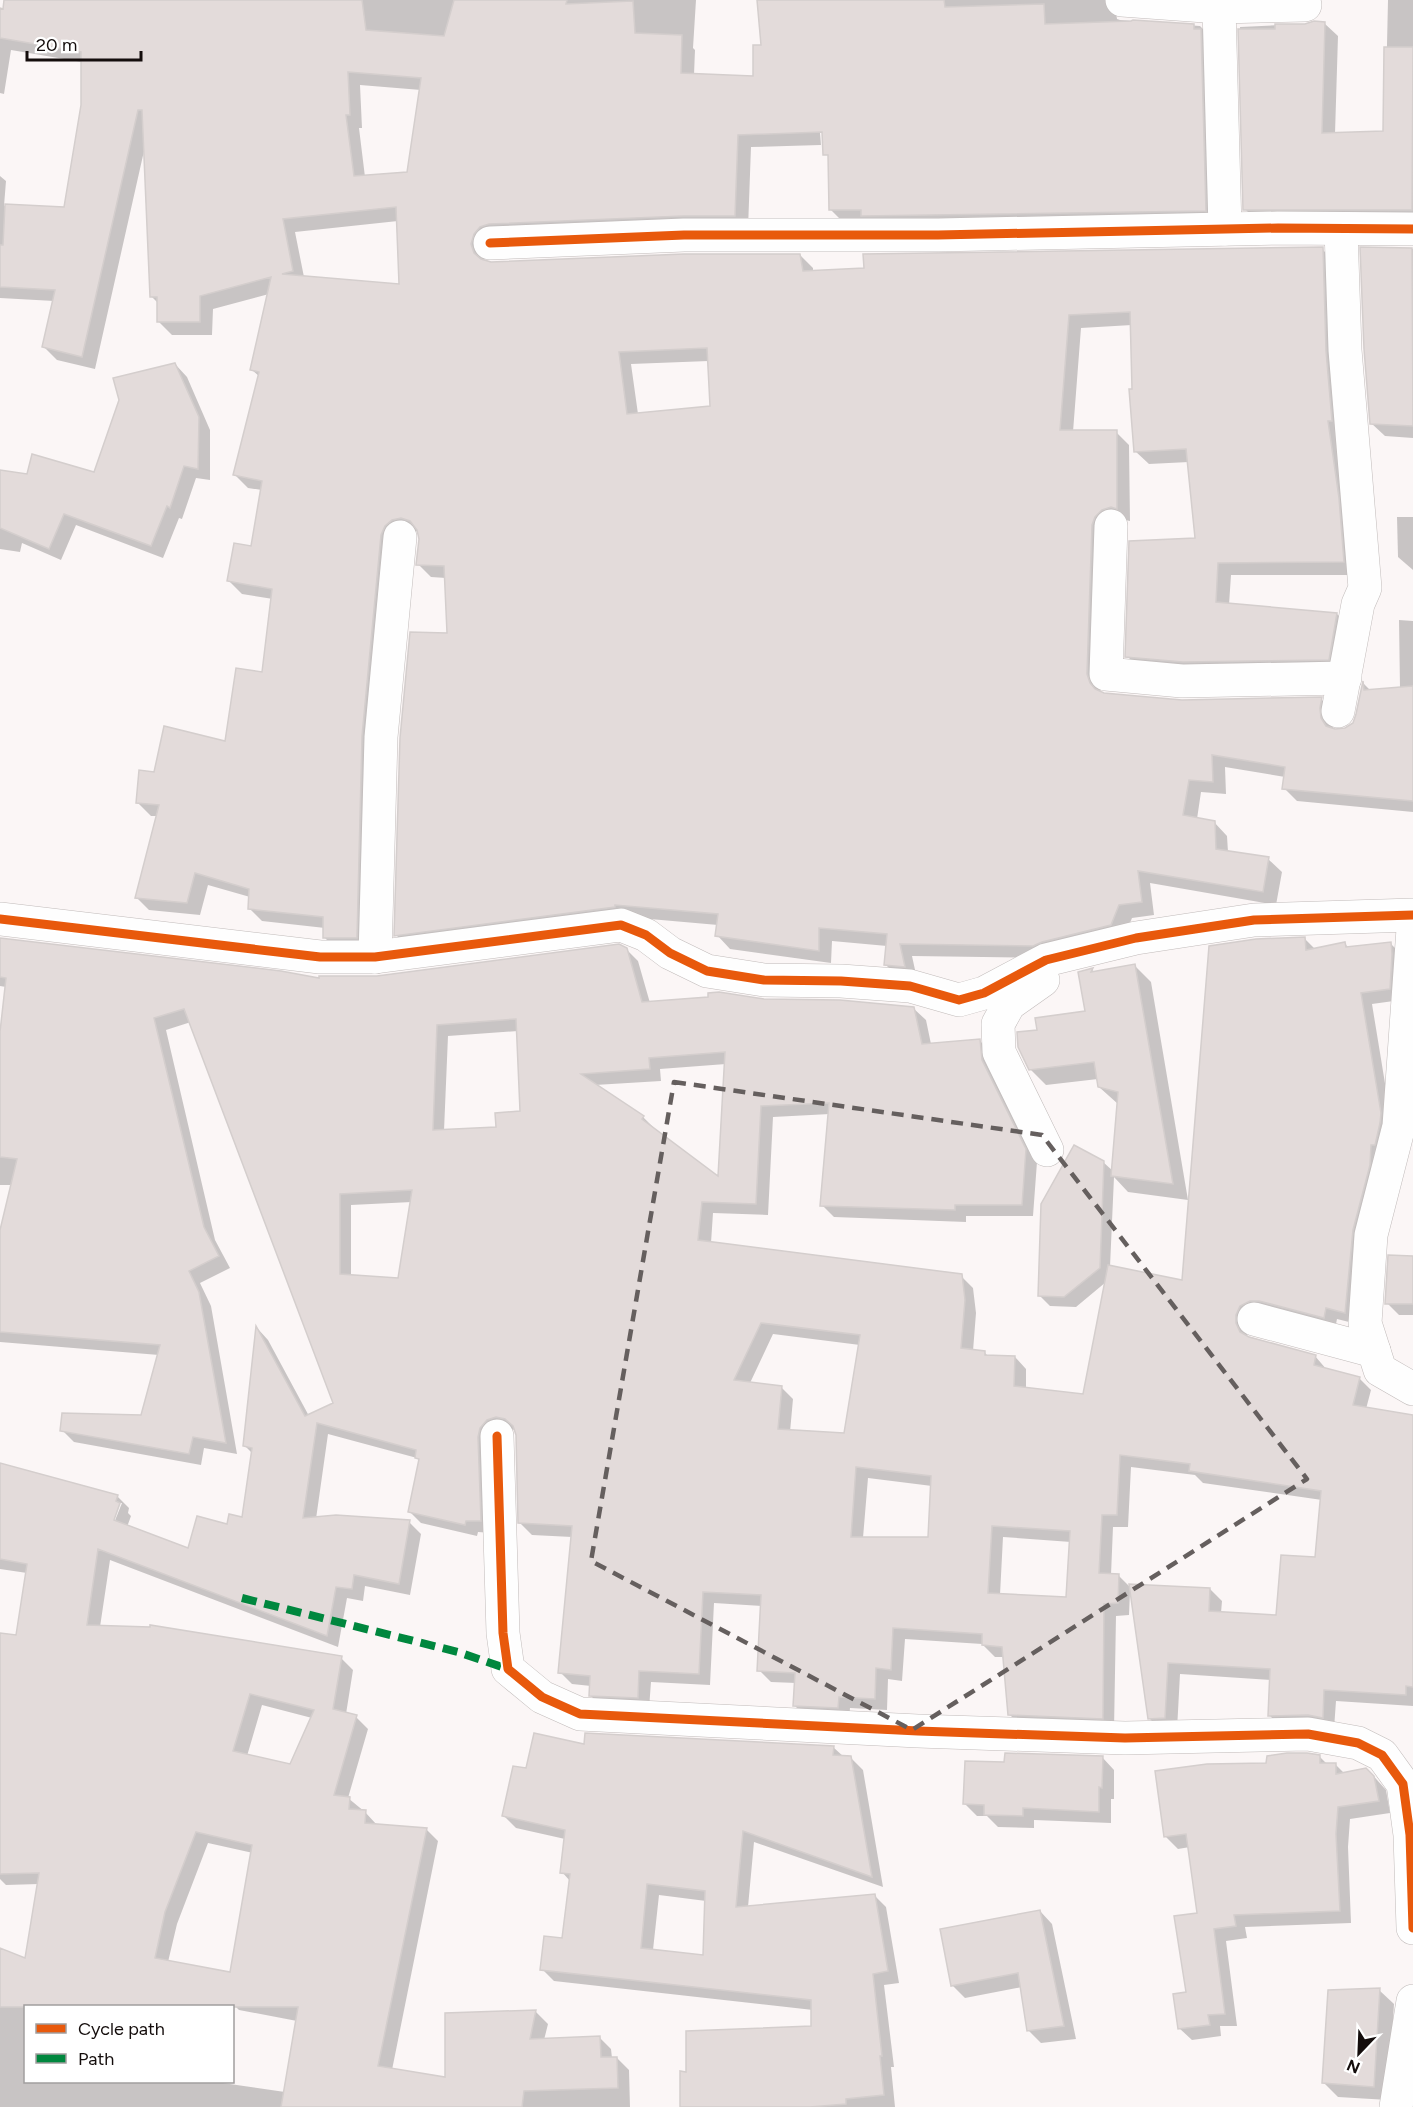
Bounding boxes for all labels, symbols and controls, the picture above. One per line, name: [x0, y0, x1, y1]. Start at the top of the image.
scale bar: [27, 24, 141, 62]
text: 20 m: [36, 34, 77, 56]
legend: [24, 2005, 234, 2083]
text: Cycle path: [78, 2018, 165, 2040]
north arrow: [1329, 2023, 1389, 2083]
text: Path: [78, 2048, 114, 2070]
text: N: [1344, 2055, 1363, 2078]

